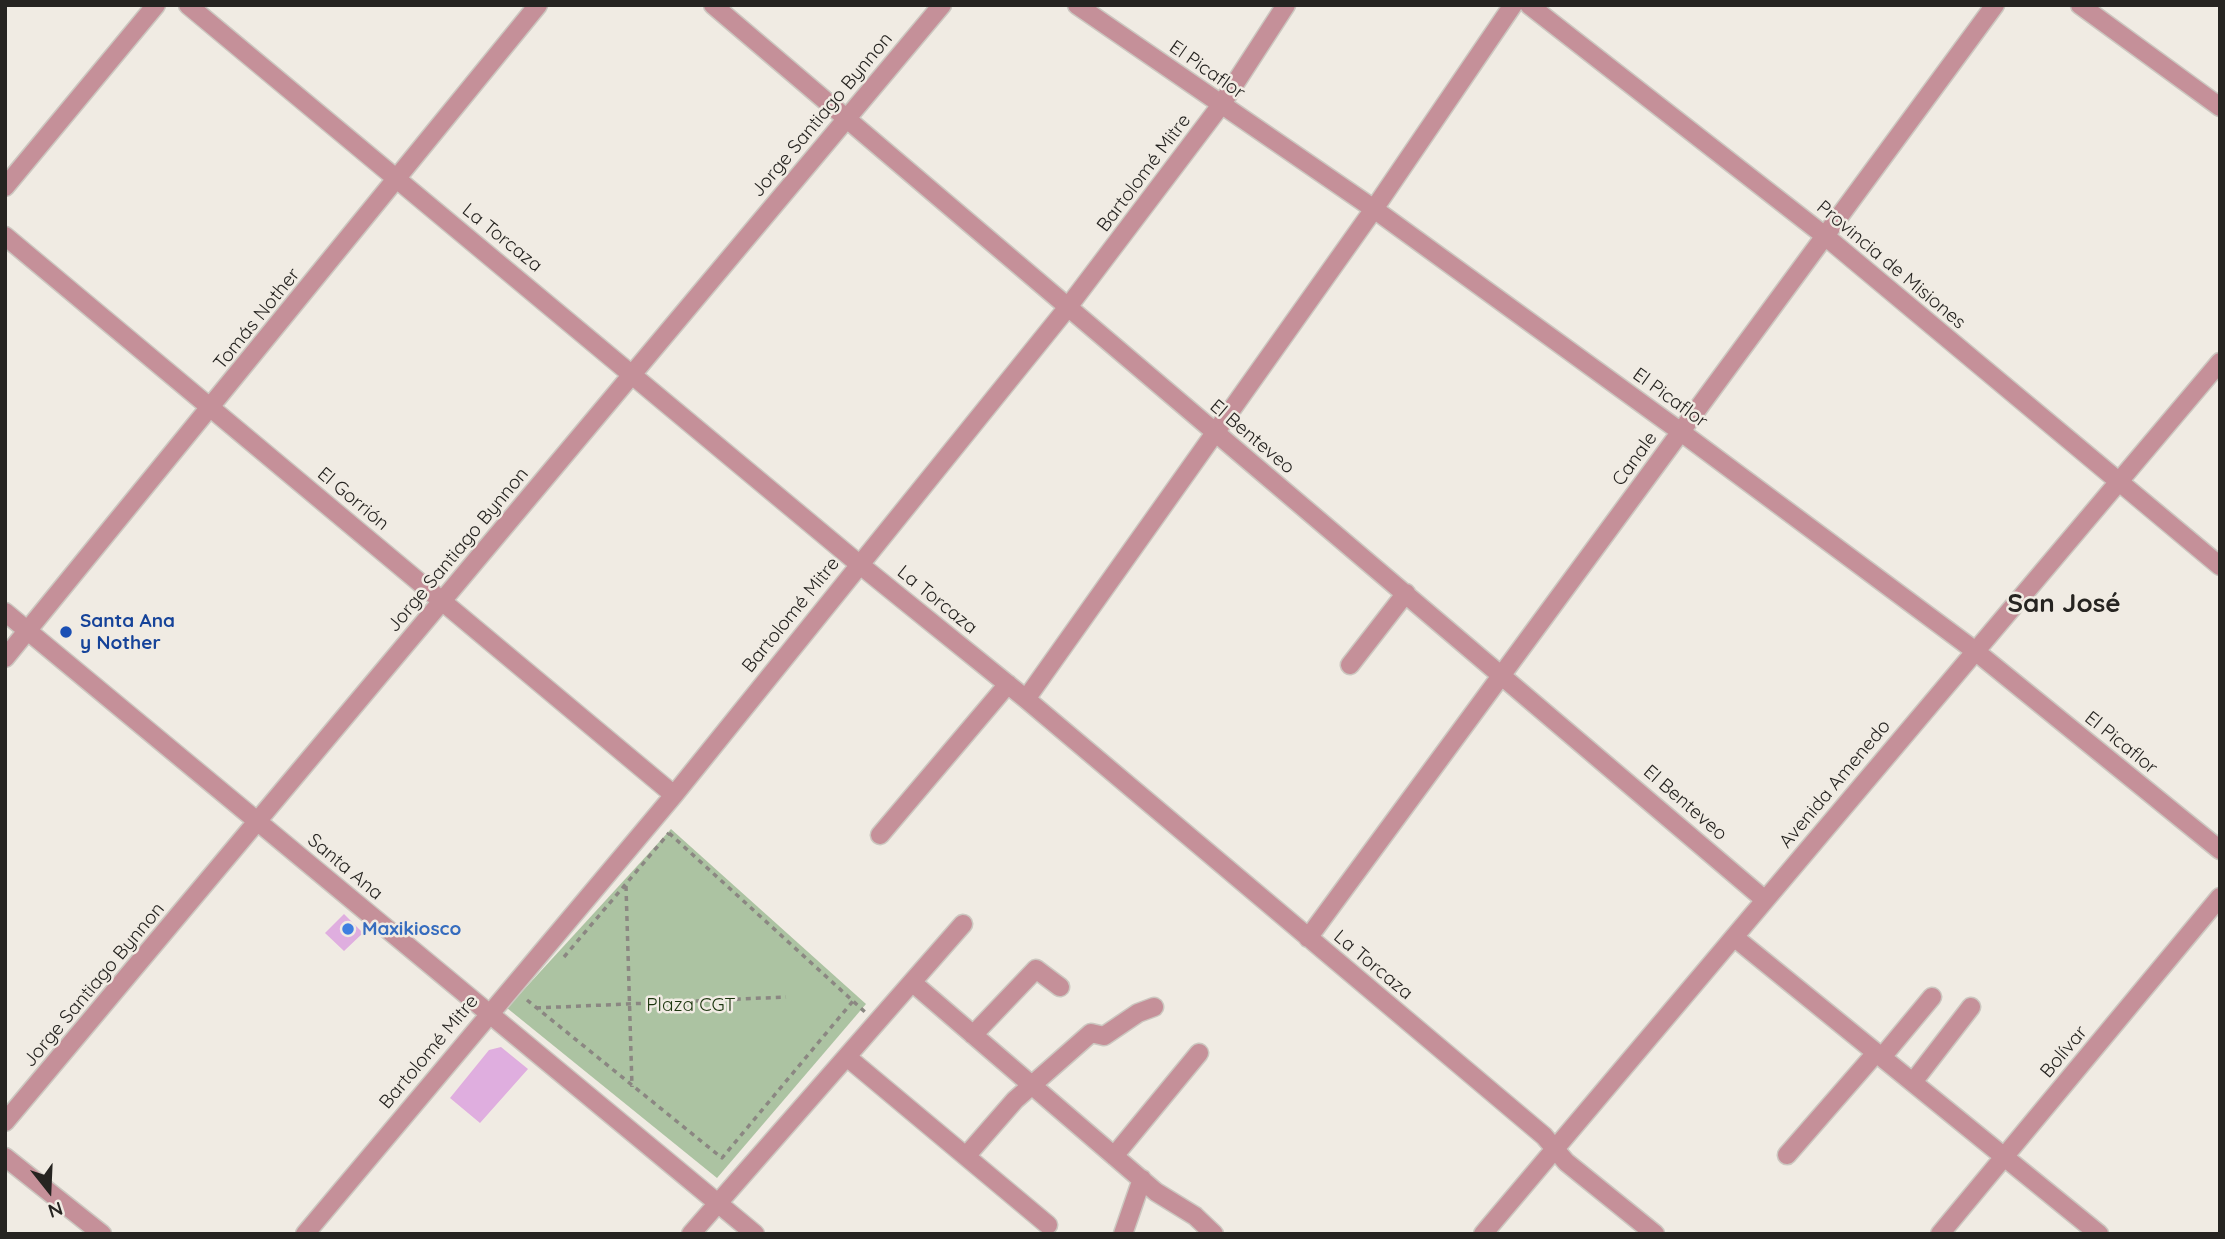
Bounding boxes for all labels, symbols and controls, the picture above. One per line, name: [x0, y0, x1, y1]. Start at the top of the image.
street label: Jorge Santiago Bynnon: [747, 28, 897, 202]
street label: El Picaflor: [1165, 36, 1249, 104]
street label: Bartolomé Mitre: [1092, 110, 1196, 236]
street label: Provincia de Misiones: [1812, 196, 1970, 334]
street label: La Torcaza: [457, 199, 547, 277]
street label: Tomás Nother: [209, 264, 305, 374]
street label: El Picaflor: [1628, 363, 1712, 433]
street label: El Benteveo: [1205, 395, 1299, 479]
street label: Canale: [1608, 427, 1662, 491]
street label: El Gorrión: [313, 463, 393, 535]
street label: Jorge Santiago Bynnon: [383, 463, 533, 637]
street label: Bartolomé Mitre: [738, 553, 844, 677]
street label: La Torcaza: [892, 561, 982, 639]
district label: San José: [2007, 588, 2121, 620]
place label: Santa Ana y Nother: [80, 610, 175, 654]
marker: Santa Ana y Nother: [58, 624, 74, 640]
street label: El Picaflor: [2080, 707, 2162, 779]
street label: Avenida Amenedo: [1775, 715, 1895, 853]
street label: El Benteveo: [1638, 760, 1732, 846]
street label: Santa Ana: [303, 829, 387, 905]
street label: Jorge Santiago Bynnon: [19, 898, 169, 1072]
place label: Maxikiosco: [362, 918, 461, 940]
marker: Maxikiosco: [340, 921, 356, 937]
street label: La Torcaza: [1329, 925, 1417, 1005]
street label: Bartolomé Mitre: [375, 990, 483, 1114]
park label: Plaza CGT: [646, 994, 736, 1016]
street label: Bolívar: [2036, 1021, 2092, 1083]
north arrow: [14, 1155, 84, 1225]
text: N: [45, 1196, 66, 1224]

